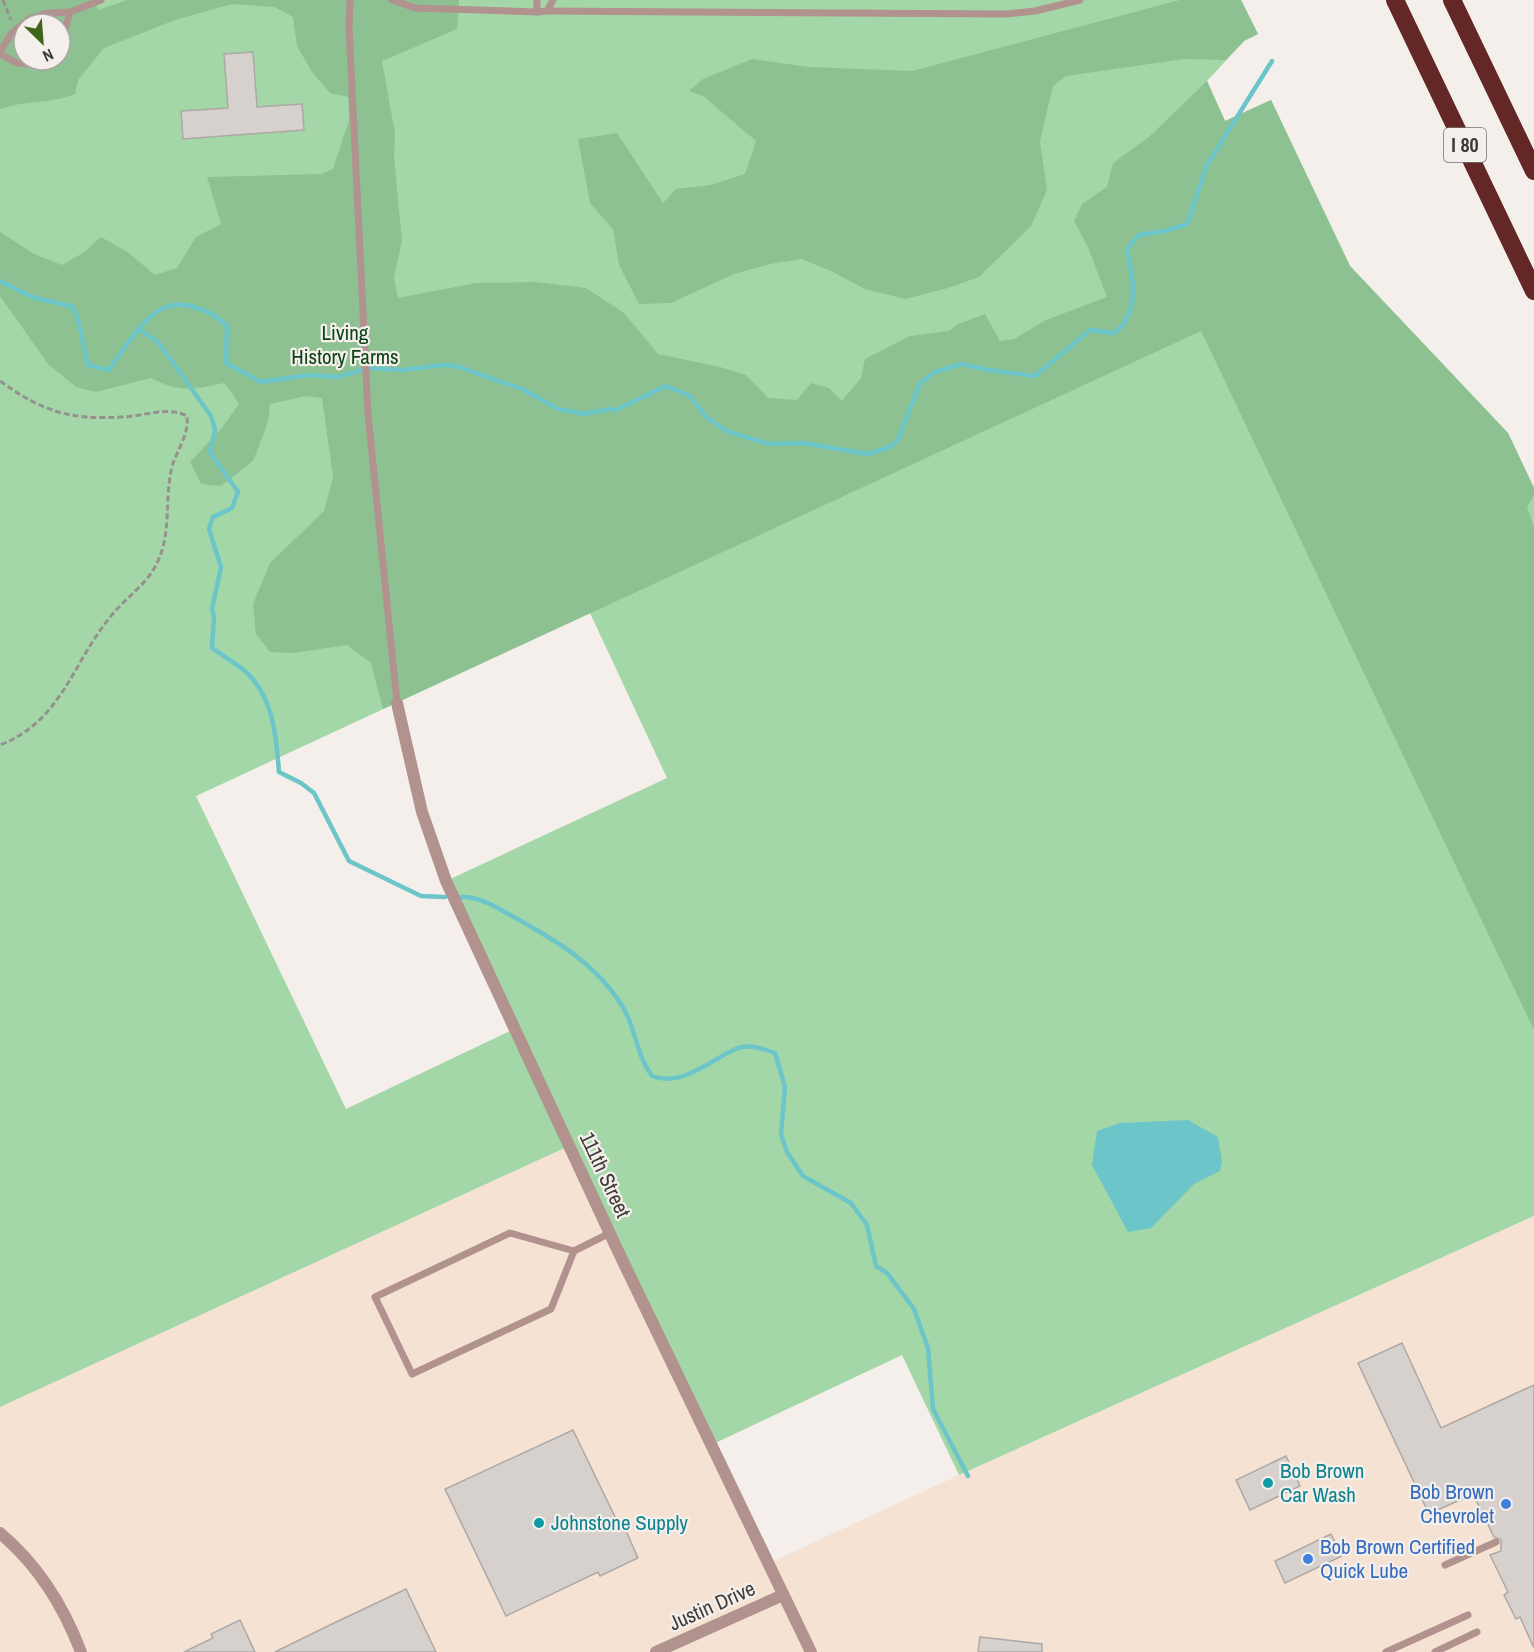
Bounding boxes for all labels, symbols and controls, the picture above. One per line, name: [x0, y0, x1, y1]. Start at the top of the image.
north arrow: [12, 12, 72, 72]
text: N: [39, 44, 57, 68]
road number: I 80: [1444, 128, 1486, 162]
park label: Living History Farms: [291, 318, 399, 371]
street label: 111th Street: [573, 1127, 638, 1222]
place label: Bob Brown Car Wash: [1280, 1456, 1364, 1509]
marker: Bob Brown Car Wash: [1261, 1476, 1275, 1490]
place label: Bob Brown Chevrolet: [1410, 1477, 1494, 1530]
marker: Bob Brown Chevrolet: [1499, 1497, 1513, 1511]
place label: Johnstone Supply: [551, 1508, 688, 1537]
marker: Johnstone Supply: [532, 1516, 546, 1530]
place label: Bob Brown Certified Quick Lube: [1320, 1532, 1475, 1585]
marker: Bob Brown Certified Quick Lube: [1301, 1552, 1315, 1566]
street label: Justin Drive: [664, 1574, 760, 1637]

